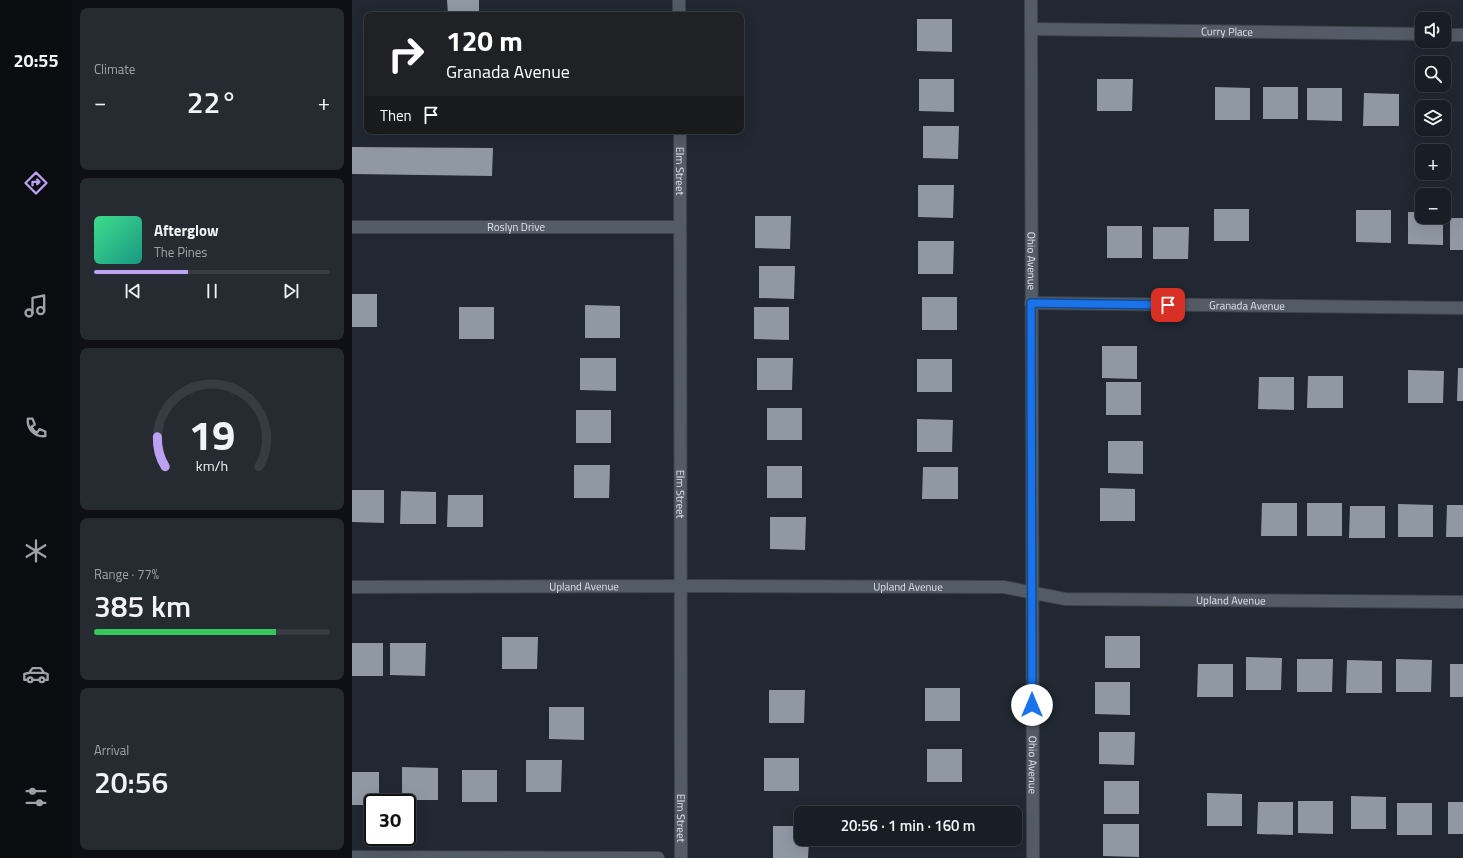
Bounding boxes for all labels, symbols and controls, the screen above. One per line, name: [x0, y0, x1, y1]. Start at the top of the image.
map controls: [1415, 12, 1451, 224]
button: sound: [1415, 12, 1451, 48]
text: 120 m: [446, 19, 523, 62]
street label: Curry Place: [1201, 23, 1254, 40]
icon: right: [380, 28, 432, 80]
text: 20:55: [14, 47, 58, 74]
button: search: [1415, 56, 1451, 92]
text: Granada Avenue: [446, 58, 570, 85]
text: Climate: [94, 59, 135, 79]
text: 22°: [187, 79, 237, 125]
text: −: [94, 85, 106, 119]
text: +: [318, 85, 330, 119]
button: layers: [1415, 100, 1451, 136]
text: Then: [380, 104, 412, 127]
icon: arrive: [420, 104, 442, 126]
button: +: [1415, 144, 1451, 180]
street label: Elm Street: [672, 147, 688, 195]
icon: directions: [22, 169, 50, 197]
button: −: [1415, 188, 1451, 224]
text: Afterglow: [154, 219, 219, 242]
street label: Roslyn Drive: [487, 219, 545, 235]
street label: Ohio Avenue: [1024, 232, 1040, 291]
text: The Pines: [154, 242, 207, 262]
icon: previous: [122, 280, 144, 302]
icon: pause: [201, 280, 223, 302]
icon: next: [280, 280, 302, 302]
pin: [1151, 288, 1185, 322]
icon: music: [22, 292, 50, 320]
icon: arrive: [1157, 294, 1179, 316]
street label: Granada Avenue: [1209, 297, 1285, 314]
text: 19: [189, 403, 235, 466]
icon: phone: [22, 414, 50, 442]
text: km/h: [196, 455, 228, 477]
street label: Elm Street: [672, 470, 689, 518]
icon: climate: [22, 537, 50, 565]
text: Range · 77%: [94, 564, 159, 584]
street label: Upland Avenue: [549, 578, 619, 594]
street label: Upland Avenue: [873, 579, 943, 595]
text: 385 km: [94, 583, 191, 629]
street label: Upland Avenue: [1196, 592, 1266, 609]
icon: car: [22, 660, 50, 688]
position arrow: [1011, 684, 1053, 726]
street label: Ohio Avenue: [1025, 736, 1041, 795]
text: Arrival: [94, 740, 129, 760]
text: 20:56: [94, 759, 168, 805]
icon: filters: [22, 783, 50, 811]
speed limit sign: 30: [364, 794, 416, 846]
street label: Elm Street: [673, 794, 689, 842]
text: 20:56 · 1 min · 160 m: [841, 814, 975, 837]

